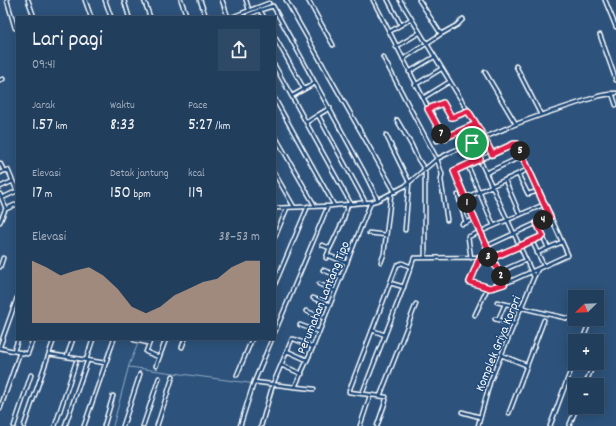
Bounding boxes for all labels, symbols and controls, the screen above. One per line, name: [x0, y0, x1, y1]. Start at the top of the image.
text: Lari pagi: [32, 25, 103, 56]
button: share: [218, 29, 260, 71]
text: 09:41: [32, 56, 55, 75]
text: Jarak: [32, 98, 55, 114]
text: Waktu: [110, 98, 135, 114]
text: Pace: [188, 98, 207, 114]
text: 1.57: [32, 114, 53, 138]
text: 8:33: [110, 114, 135, 138]
text: 5:27: [188, 114, 213, 138]
text: km: [53, 119, 68, 135]
text: /km: [213, 119, 230, 135]
pin: 7: [431, 124, 451, 144]
text: 7: [439, 126, 443, 142]
pin: [455, 126, 489, 160]
icon: arrive: [461, 132, 483, 154]
pin: 5: [510, 141, 530, 161]
text: 5: [517, 143, 523, 159]
text: Elevasi: [32, 166, 61, 182]
text: Detak jantung: [110, 166, 169, 182]
text: kcal: [188, 166, 205, 182]
text: 17: [32, 182, 42, 206]
text: 150: [110, 182, 131, 206]
text: 119: [188, 182, 203, 206]
text: m: [42, 187, 52, 203]
text: bpm: [131, 187, 151, 203]
pin: 1: [457, 193, 477, 213]
text: 1: [466, 195, 468, 211]
pin: 4: [533, 210, 553, 230]
text: 4: [541, 212, 545, 228]
text: Elevasi: [32, 228, 66, 247]
text: 38–53 m: [219, 228, 260, 247]
street label: Perumahan Lantang Tipo: [293, 238, 356, 357]
pin: 3: [478, 247, 498, 267]
text: 3: [486, 249, 490, 265]
pin: 2: [491, 266, 511, 286]
text: 2: [499, 268, 503, 284]
north arrow: [568, 290, 604, 326]
map controls: [568, 290, 604, 414]
street label: Komplek Griya Korpri: [471, 293, 527, 395]
button: +: [568, 334, 604, 370]
button: −: [568, 378, 604, 414]

